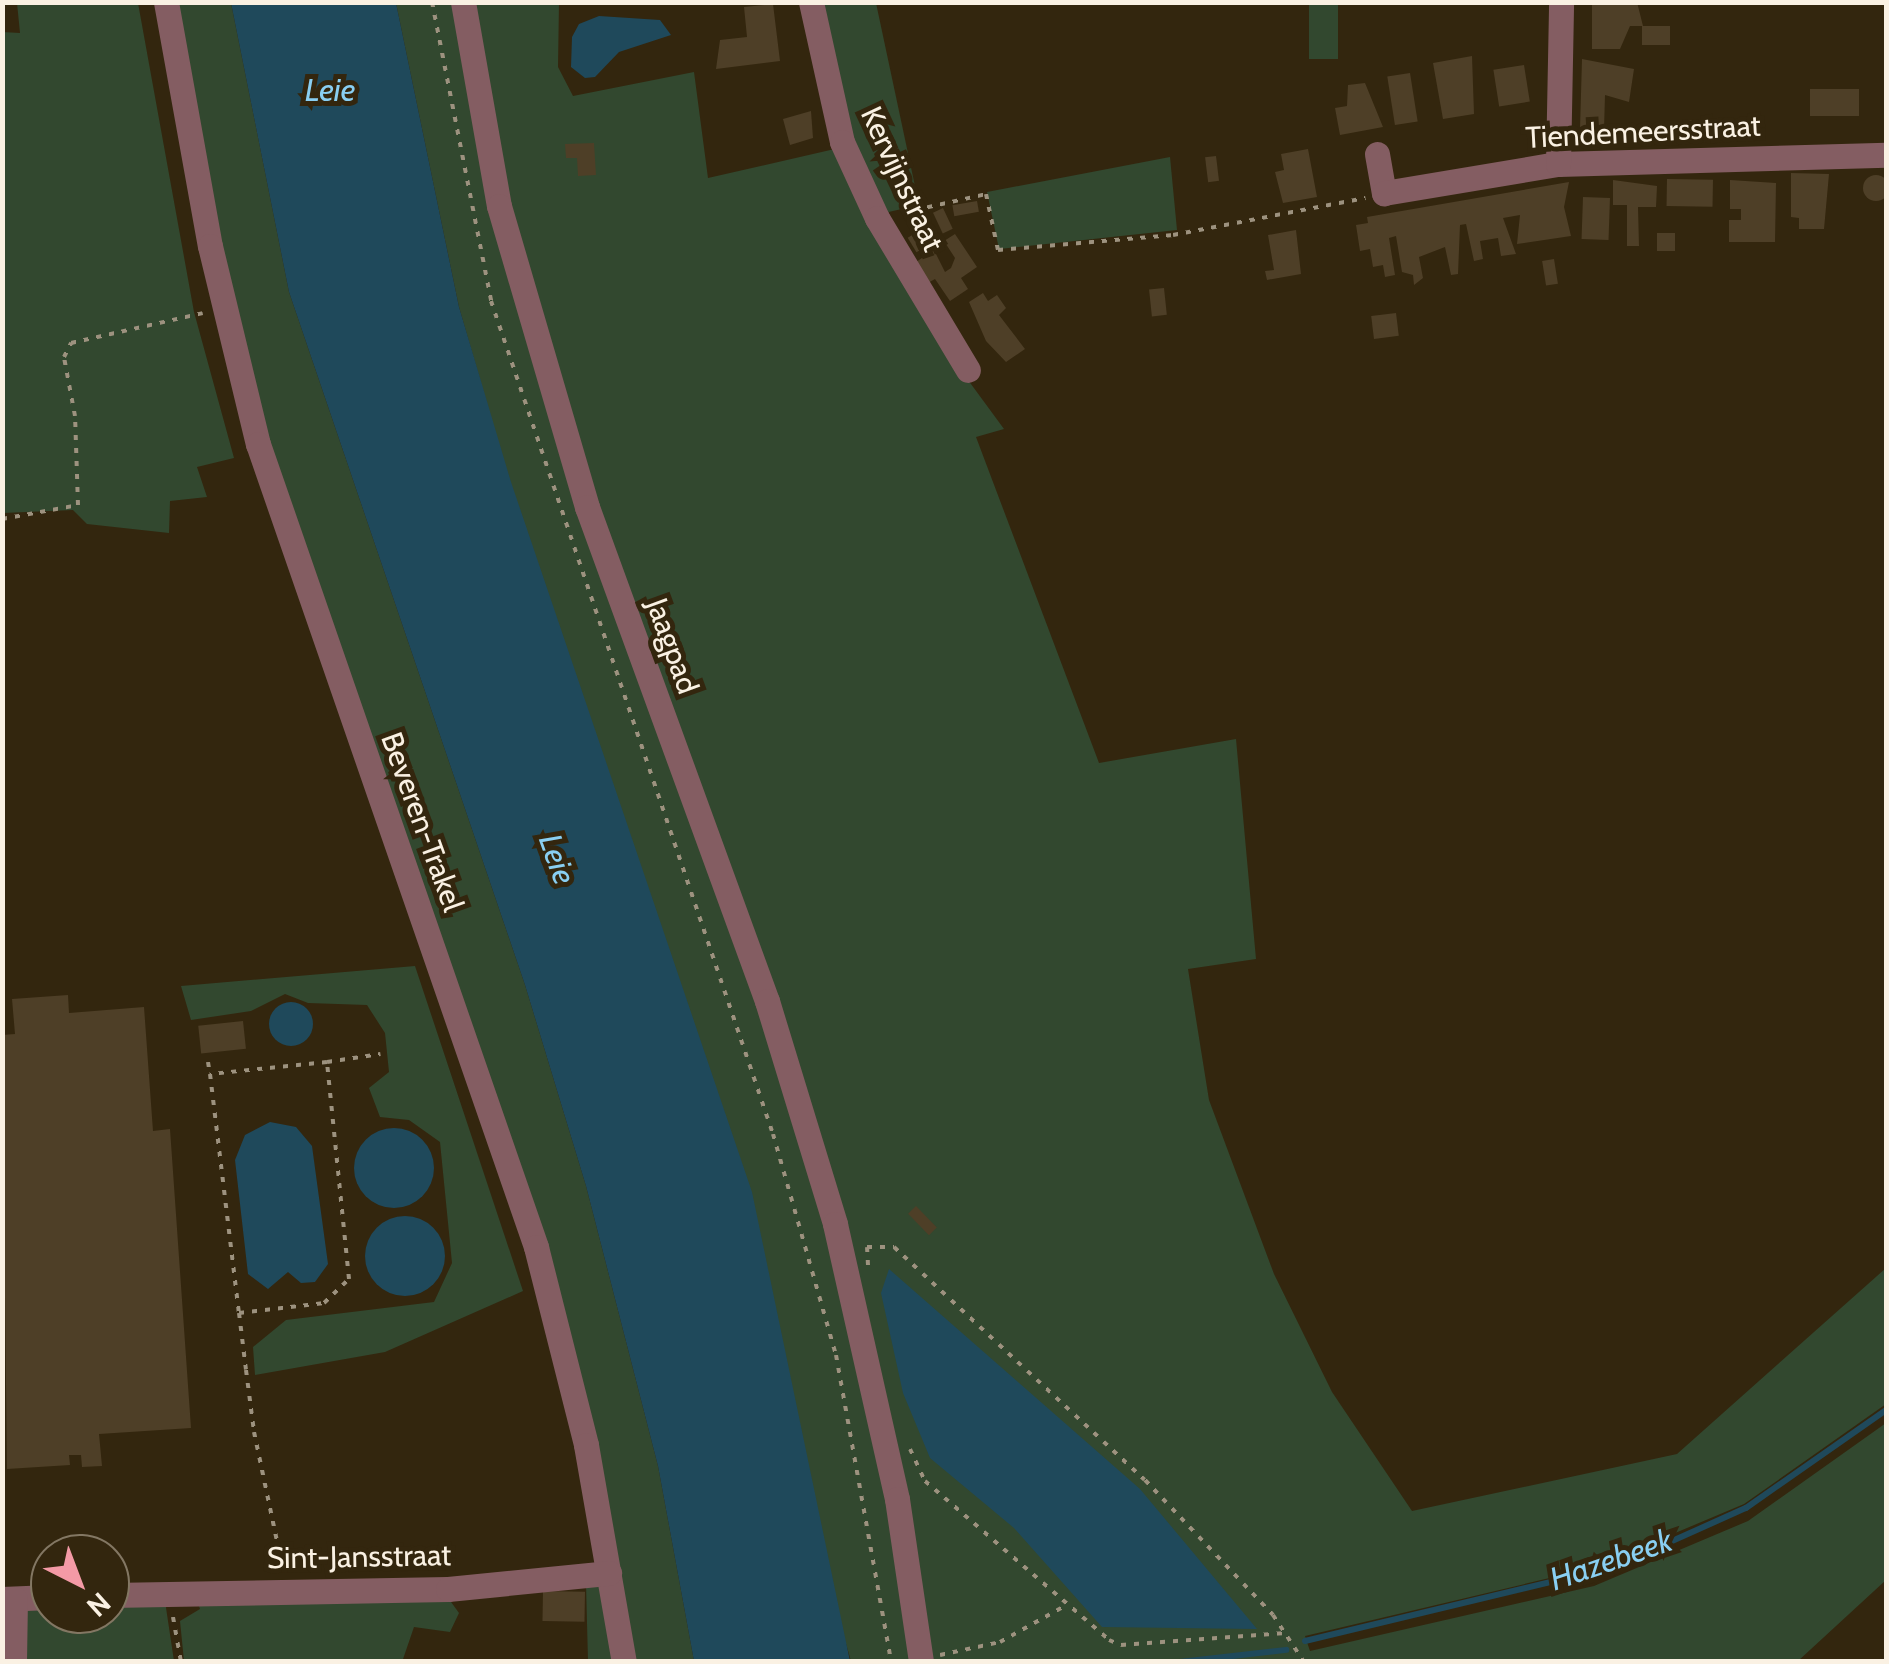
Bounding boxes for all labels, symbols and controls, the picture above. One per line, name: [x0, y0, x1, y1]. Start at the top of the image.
water label: Leie: [305, 71, 355, 109]
street label: Kervijnstraat: [853, 101, 951, 257]
street label: Tiendemeersstraat: [1524, 108, 1762, 156]
street label: Jaagpad: [638, 593, 706, 699]
street label: Beveren-Trakel: [373, 728, 471, 916]
water label: Leie: [530, 829, 584, 889]
water label: Hazebeek: [1545, 1521, 1677, 1599]
north arrow: [30, 1534, 130, 1634]
street label: Sint-Jansstraat: [266, 1537, 452, 1577]
text: N: [80, 1586, 117, 1624]

